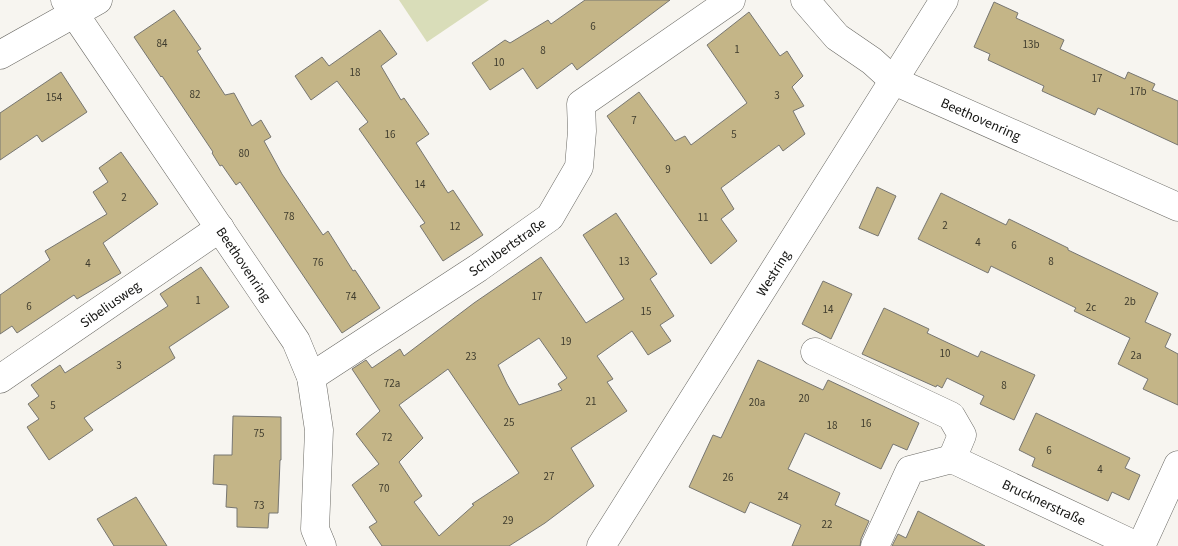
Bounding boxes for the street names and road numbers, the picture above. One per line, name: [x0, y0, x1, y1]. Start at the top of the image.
street label: Beethovenring: [937, 93, 1024, 147]
street label: Schubertstraße: [465, 214, 550, 282]
street label: Beethovenring: [211, 223, 275, 306]
street label: Westring: [752, 246, 796, 301]
street label: Sibeliusweg: [76, 277, 145, 333]
street label: Brucknerstraße: [998, 475, 1089, 531]

